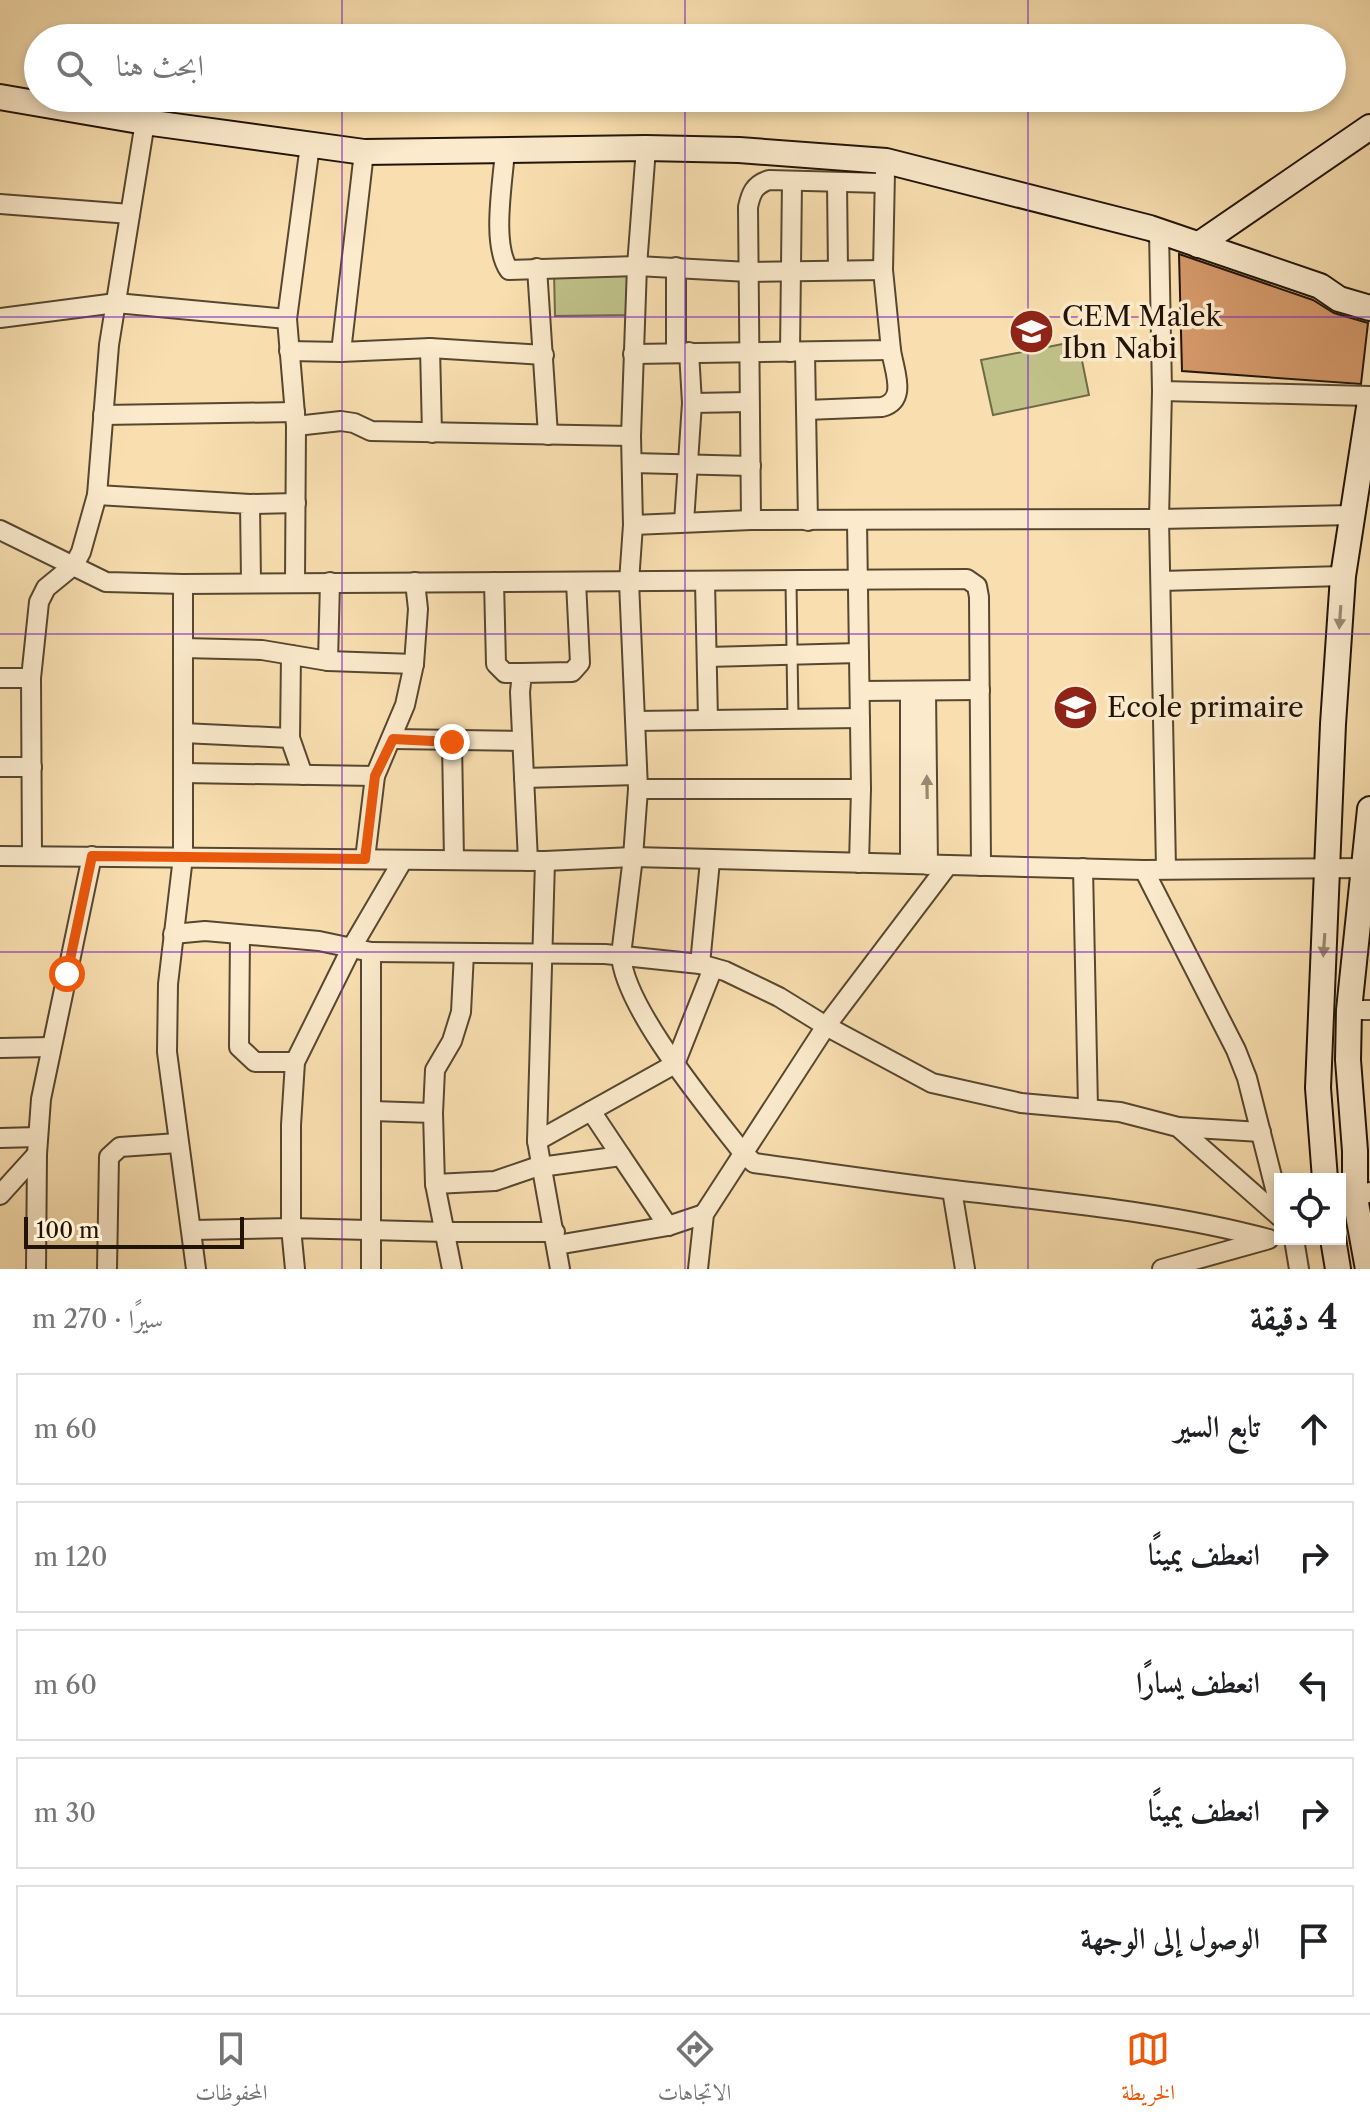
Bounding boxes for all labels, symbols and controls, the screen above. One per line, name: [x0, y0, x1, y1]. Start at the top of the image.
search box: [24, 24, 1346, 112]
icon: search: [52, 46, 96, 90]
text: ابحث هنا: [116, 47, 204, 84]
place label: CEM Malek Ibn Nabi: [1062, 299, 1223, 365]
school or university icon: CEM Malek Ibn Nabi: [1007, 308, 1055, 356]
one-way arrow: [1333, 605, 1346, 630]
school or university icon: Ecole primaire: [1052, 683, 1100, 731]
place label: Ecole primaire: [1107, 690, 1304, 724]
route end: [434, 724, 470, 760]
one-way arrow: [921, 774, 933, 799]
one-way arrow: [1318, 933, 1331, 958]
route start: [49, 956, 85, 992]
map controls: [1274, 1173, 1346, 1245]
button: locate: [1274, 1173, 1346, 1245]
scale bar: [24, 1213, 244, 1249]
text: 100 m: [36, 1217, 99, 1244]
text: 4 دقيقة: [1250, 1296, 1338, 1338]
text: سيرًا · 270 m: [32, 1303, 163, 1335]
icon: ahead: [1292, 1407, 1336, 1451]
text: تابع السير: [1174, 1408, 1260, 1445]
text: 60 m: [34, 1413, 97, 1445]
icon: right: [1292, 1535, 1336, 1579]
text: انعطف يمينًا: [1148, 1536, 1260, 1573]
text: 120 m: [34, 1541, 108, 1573]
icon: left: [1292, 1663, 1336, 1707]
text: انعطف يسارًا: [1136, 1664, 1260, 1701]
text: 60 m: [34, 1669, 97, 1701]
icon: right: [1292, 1791, 1336, 1835]
text: انعطف يمينًا: [1148, 1792, 1260, 1829]
text: 30 m: [34, 1797, 96, 1829]
icon: arrive: [1292, 1919, 1336, 1963]
text: الوصول إلى الوجهة: [1081, 1920, 1260, 1957]
tab: المحفوظات: [195, 2027, 268, 2114]
tab: الاتجاهات: [658, 2027, 731, 2114]
tab: الخريطة: [1121, 2027, 1175, 2114]

